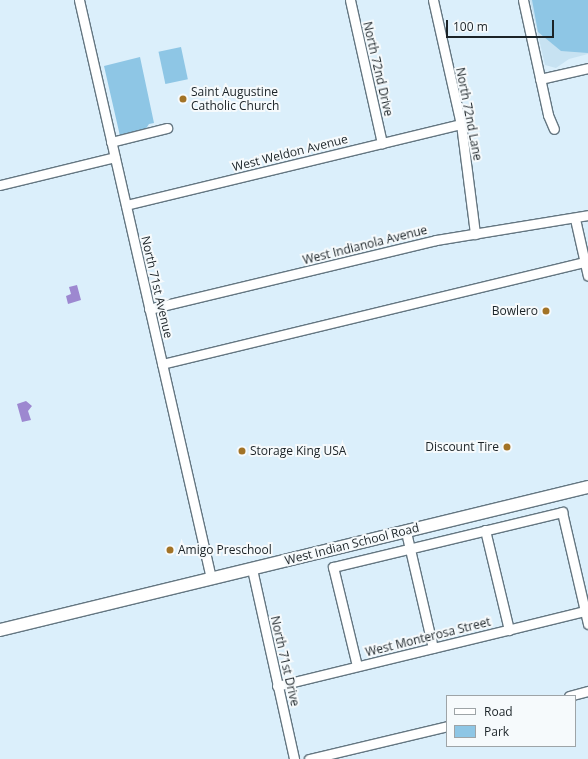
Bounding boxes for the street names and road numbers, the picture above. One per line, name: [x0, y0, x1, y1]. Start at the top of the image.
street label: North 72nd Drive: [360, 20, 396, 118]
street label: North 72nd Lane: [453, 66, 485, 162]
street label: West Weldon Avenue: [231, 132, 349, 174]
street label: West Indianola Avenue: [301, 223, 429, 267]
street label: North 71st Avenue: [138, 234, 176, 340]
street label: West Indian School Road: [283, 520, 421, 568]
street label: West Monterosa Street: [364, 614, 492, 660]
street label: North 71st Drive: [268, 615, 302, 707]

